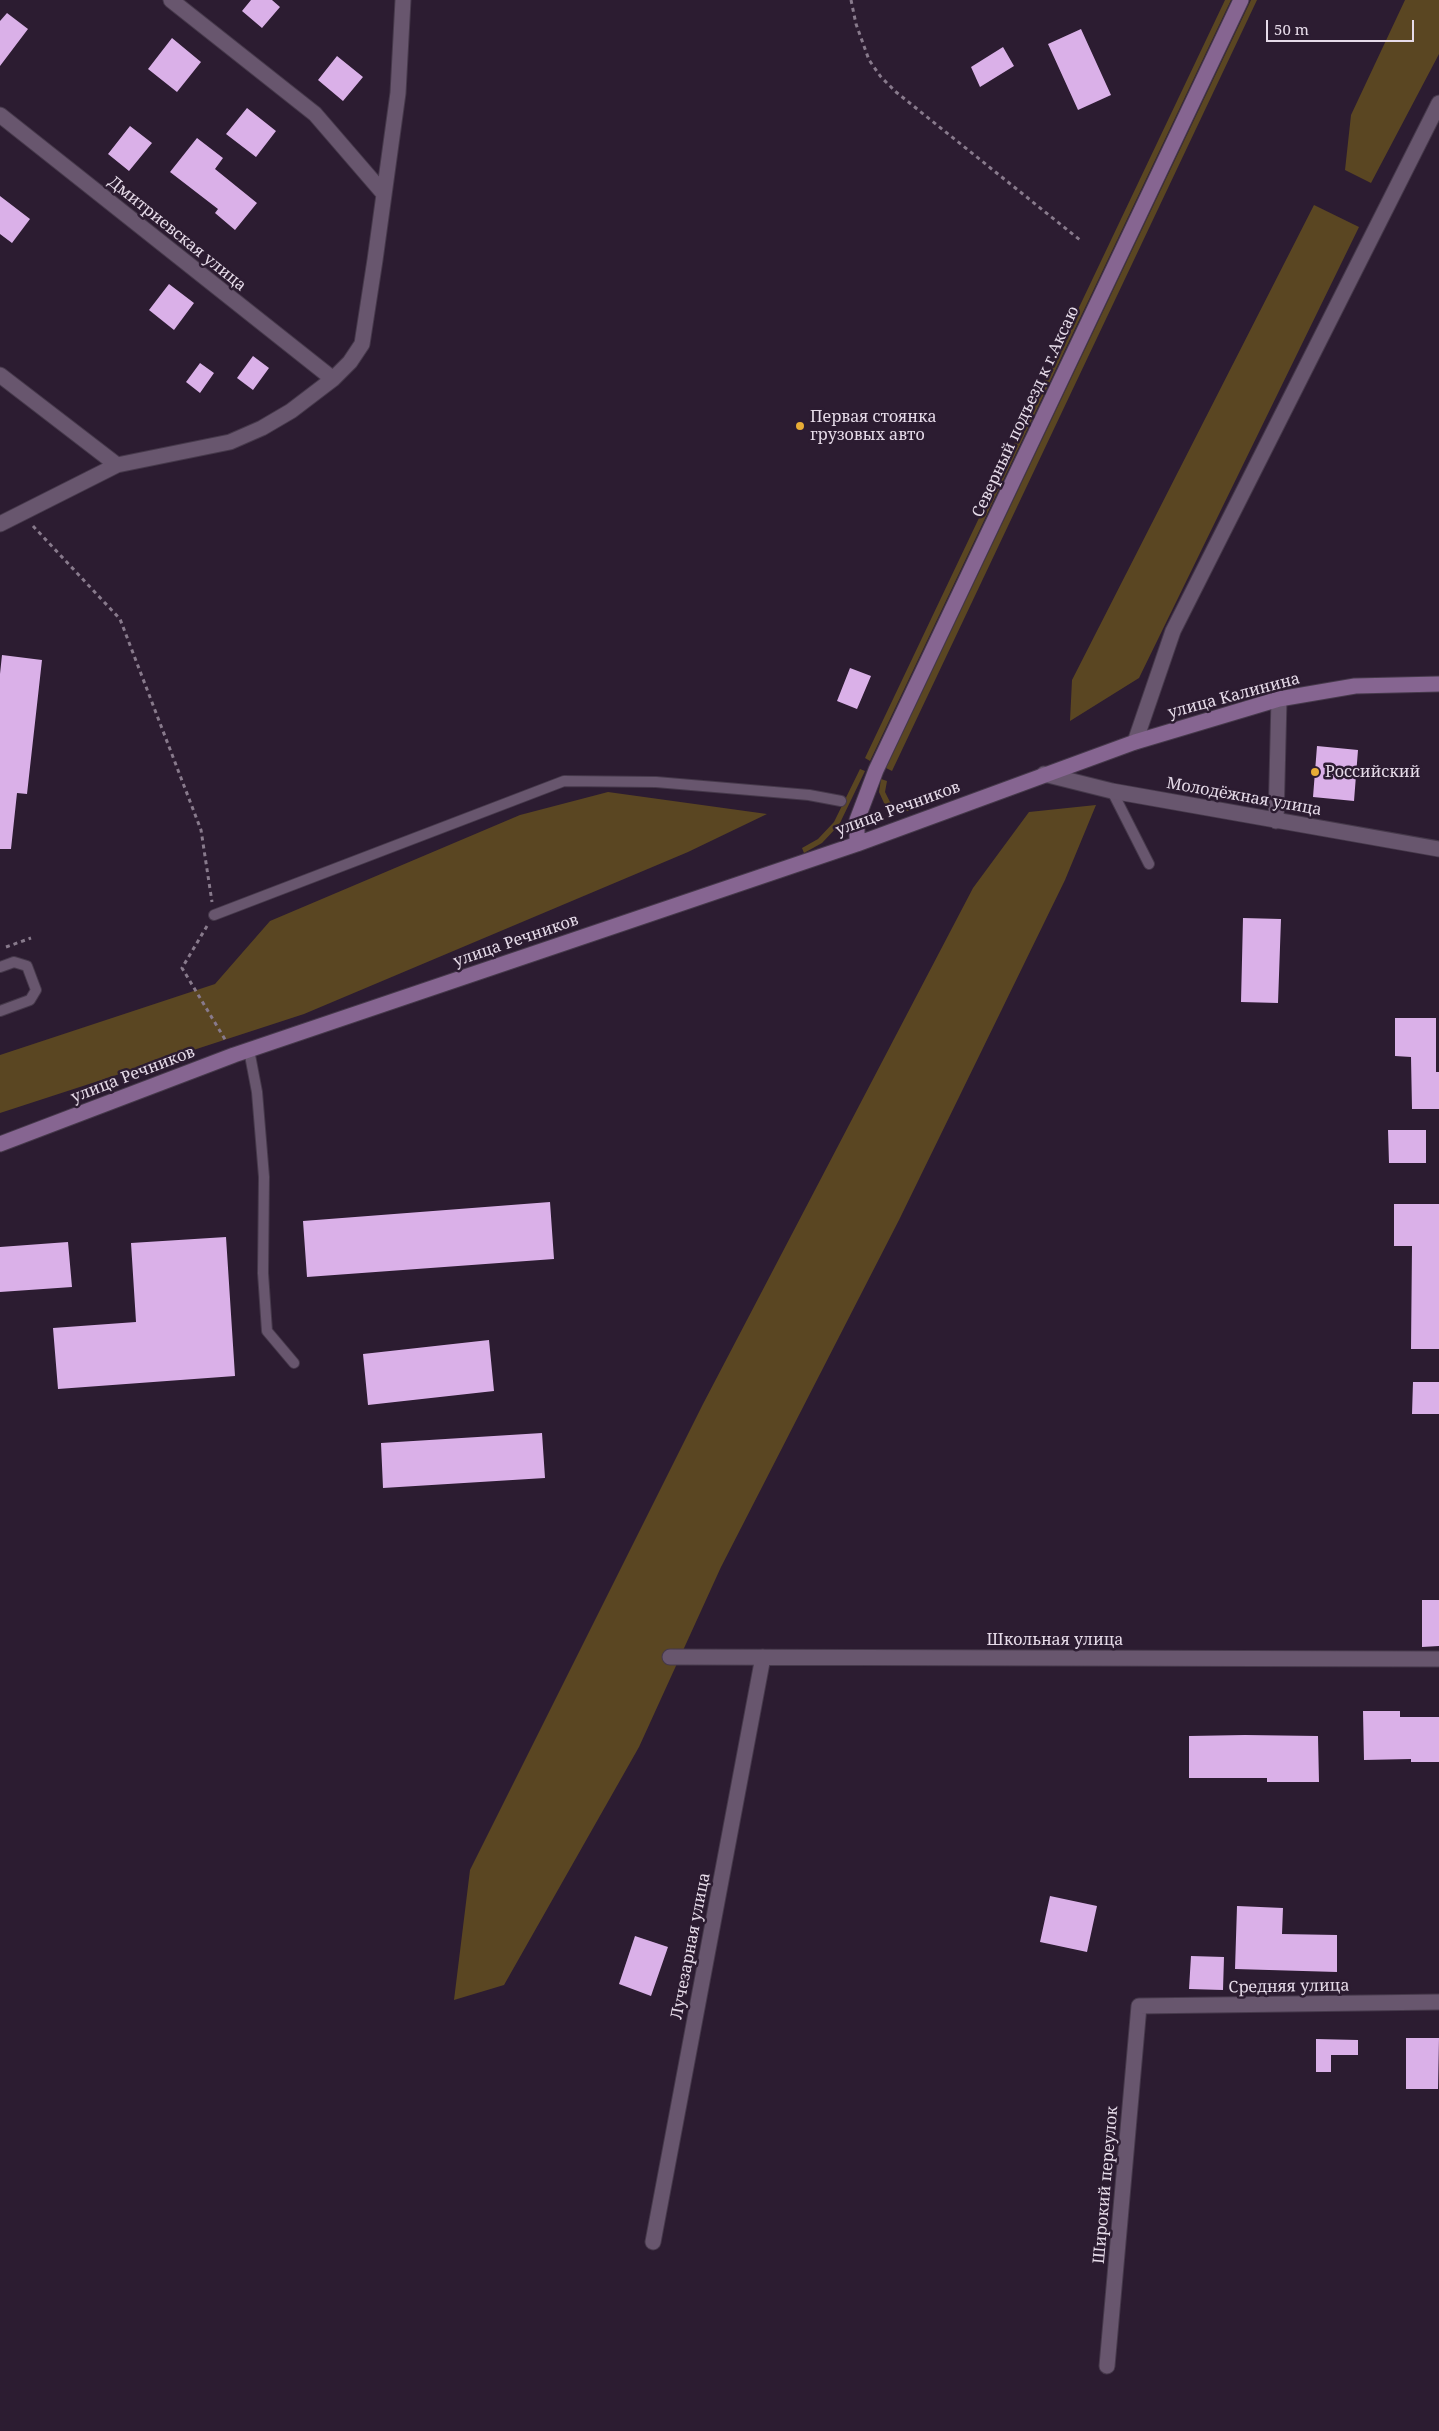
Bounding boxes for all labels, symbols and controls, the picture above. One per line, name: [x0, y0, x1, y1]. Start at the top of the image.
scale bar: [1269, 10, 1416, 42]
text: 50 m: [1274, 19, 1309, 39]
street label: Дмитриевская улица: [104, 172, 250, 296]
street label: Северный подъезд к г.Аксаю: [969, 303, 1083, 521]
place label: Первая стоянка грузовых авто: [810, 407, 937, 445]
marker: Первая стоянка грузовых авто: [794, 420, 806, 432]
street label: улица Калинина: [1166, 669, 1302, 723]
place label: Российский: [1325, 762, 1420, 782]
marker: Российский: [1309, 766, 1321, 778]
street label: Молодёжная улица: [1165, 774, 1323, 820]
street label: улица Речников: [833, 778, 963, 840]
street label: улица Речников: [451, 911, 581, 971]
street label: улица Речников: [68, 1043, 198, 1107]
street label: Школьная улица: [987, 1630, 1123, 1650]
street label: Лучезарная улица: [667, 1871, 715, 2021]
street label: Средняя улица: [1228, 1976, 1350, 1998]
street label: Широкий переулок: [1090, 2105, 1122, 2265]

